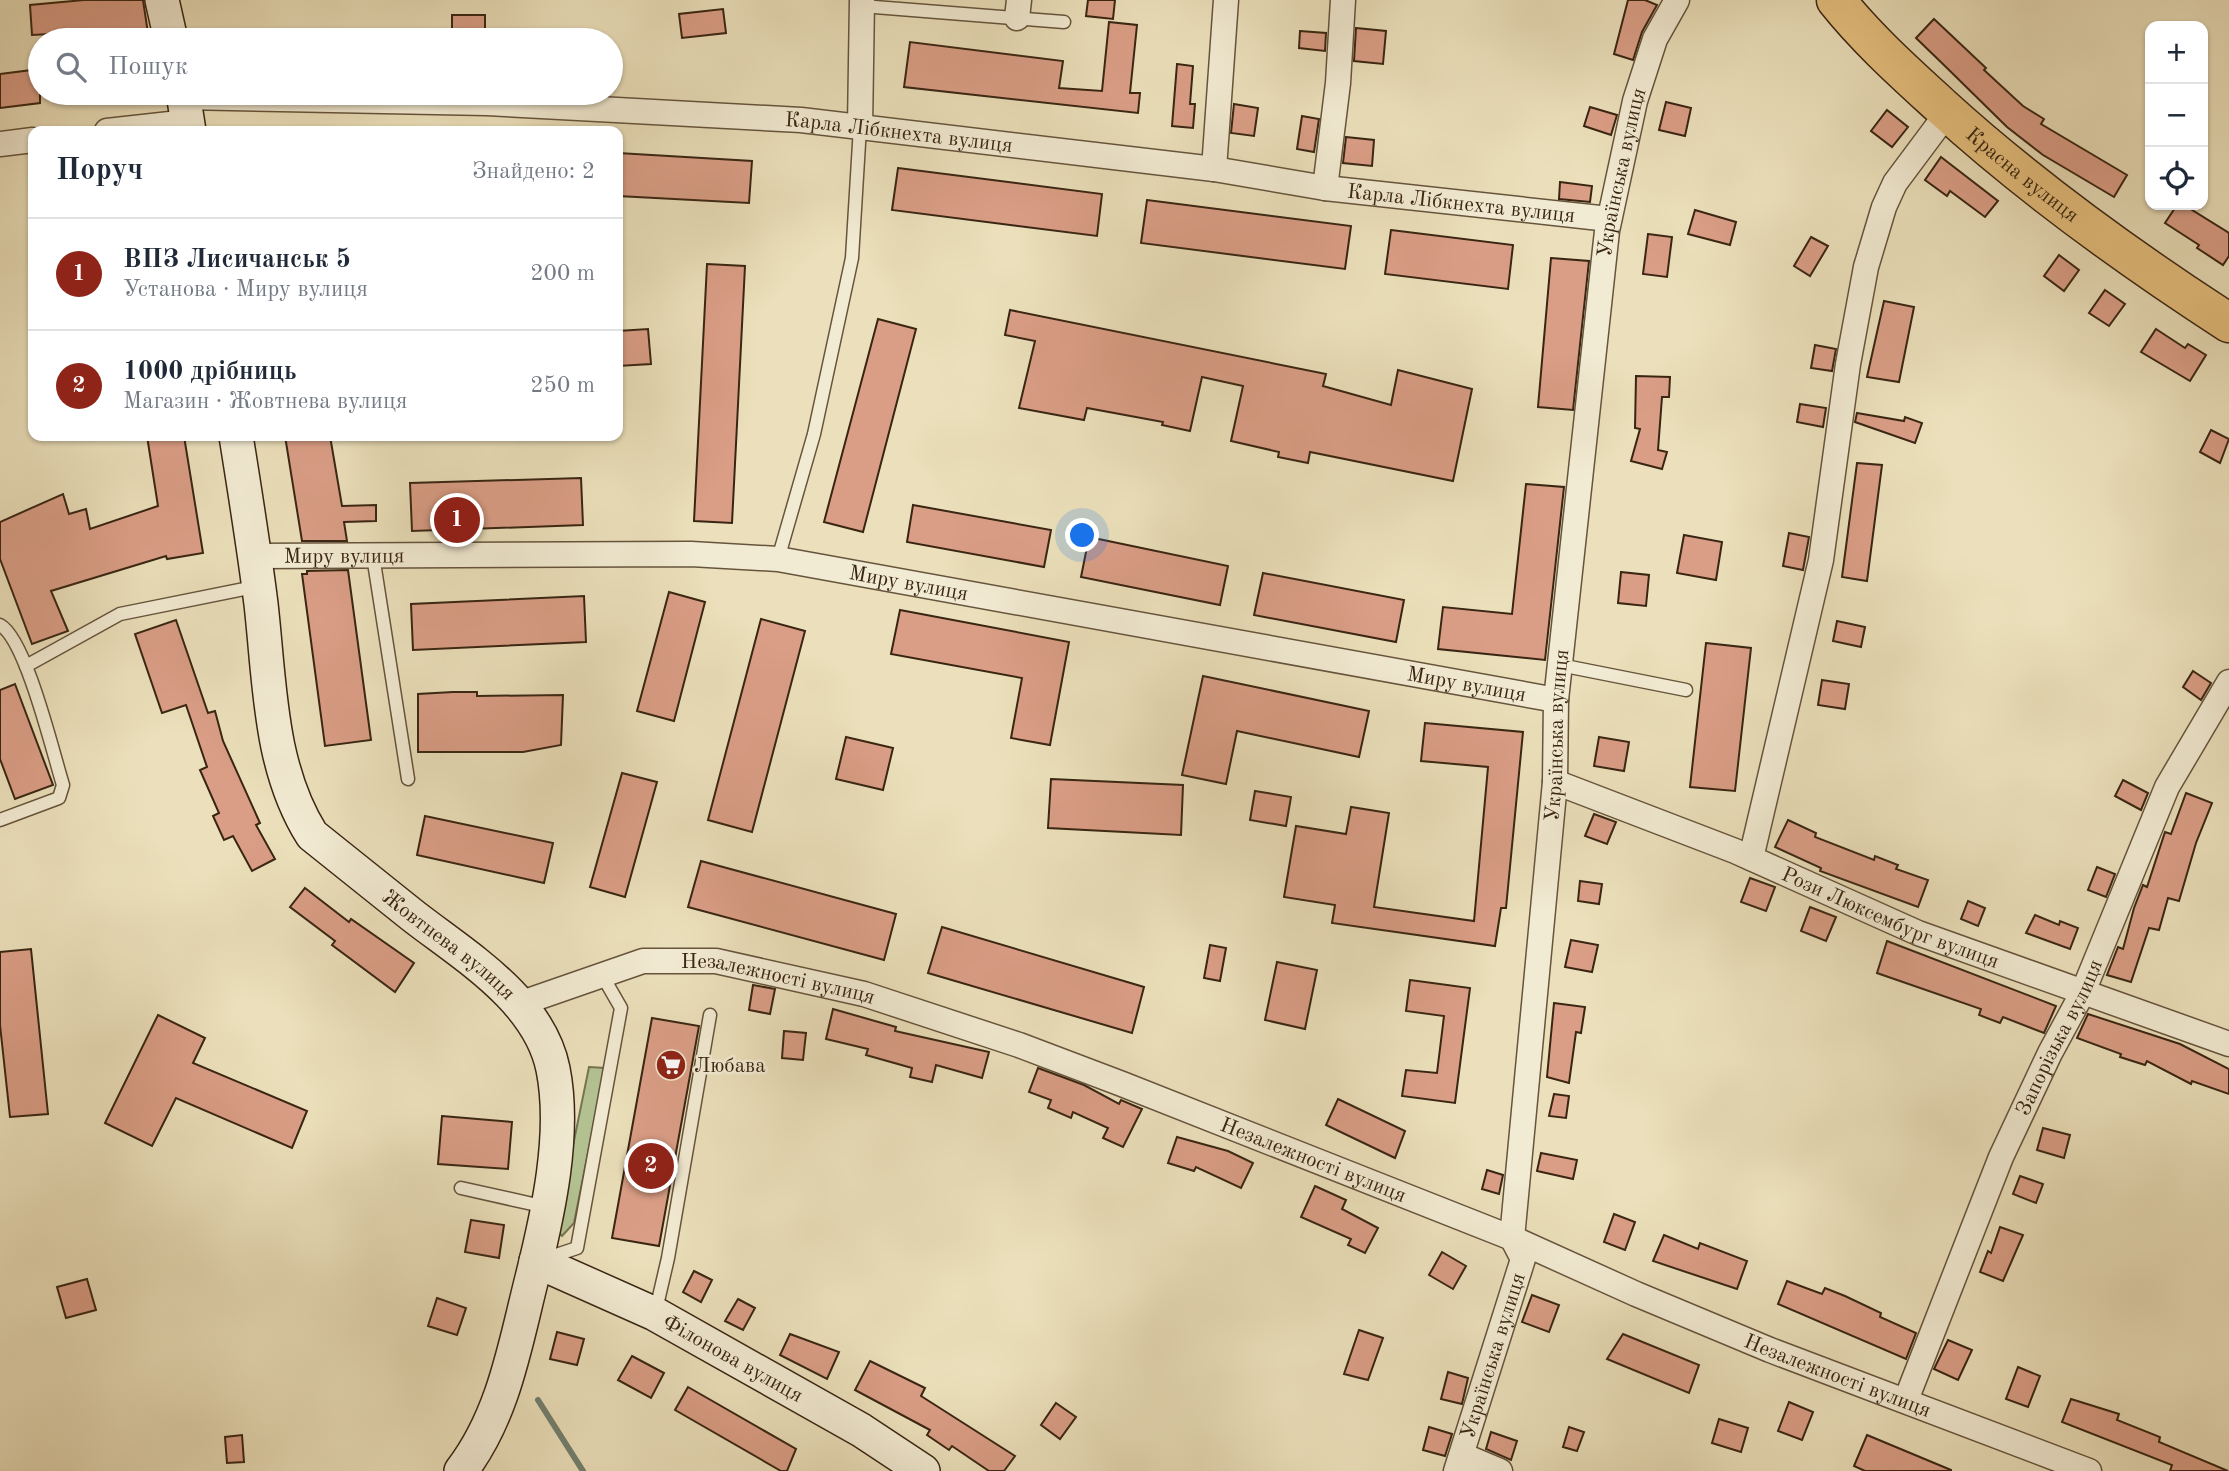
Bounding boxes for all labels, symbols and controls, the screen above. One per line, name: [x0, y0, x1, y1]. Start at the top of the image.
map controls: [2145, 21, 2208, 210]
button: +: [2145, 21, 2208, 84]
search box: [28, 28, 623, 105]
icon: search: [52, 48, 90, 86]
text: Пошук: [108, 54, 188, 80]
button: −: [2145, 84, 2208, 147]
street label: Українська вулиця: [1595, 85, 1651, 258]
street label: Карла Лібкнехта вулиця: [784, 110, 1014, 157]
street label: Красна вулиця: [1961, 124, 2082, 227]
button: locate: [2145, 147, 2208, 210]
text: Поруч: [56, 156, 143, 186]
text: Знайдено: 2: [472, 160, 595, 183]
street label: Карла Лібкнехта вулиця: [1346, 181, 1576, 227]
text: ВПЗ Лисичанськ 5: [123, 247, 351, 273]
text: 1: [72, 262, 86, 285]
text: 200 m: [530, 262, 595, 285]
text: Установа · Миру вулиця: [123, 278, 368, 301]
text: 1000 дрібниць: [123, 359, 297, 385]
text: 2: [72, 374, 86, 397]
text: 250 m: [530, 374, 595, 397]
text: Магазин · Жовтнева вулиця: [123, 390, 408, 413]
pin: 1: [434, 494, 480, 546]
your location: [1065, 518, 1099, 552]
street label: Миру вулиця: [284, 546, 404, 568]
street label: Миру вулиця: [847, 563, 970, 605]
street label: Українська вулиця: [1542, 648, 1573, 822]
street label: Миру вулиця: [1405, 664, 1528, 706]
street label: Рози Люксембург вулиця: [1778, 864, 2002, 973]
street label: Жовтнева вулиця: [378, 887, 519, 1005]
street label: Незалежності вулиця: [681, 952, 877, 1009]
street label: Запорізька вулиця: [2013, 957, 2107, 1119]
supermarket icon: Любава: [654, 1048, 688, 1082]
place label: Любава: [694, 1056, 766, 1077]
street label: Незалежності вулиця: [1217, 1115, 1409, 1207]
pin: 2: [628, 1140, 674, 1192]
street label: Українська вулиця: [1458, 1270, 1530, 1442]
street label: Філонова вулиця: [659, 1312, 806, 1407]
street label: Незалежності вулиця: [1741, 1331, 1933, 1422]

